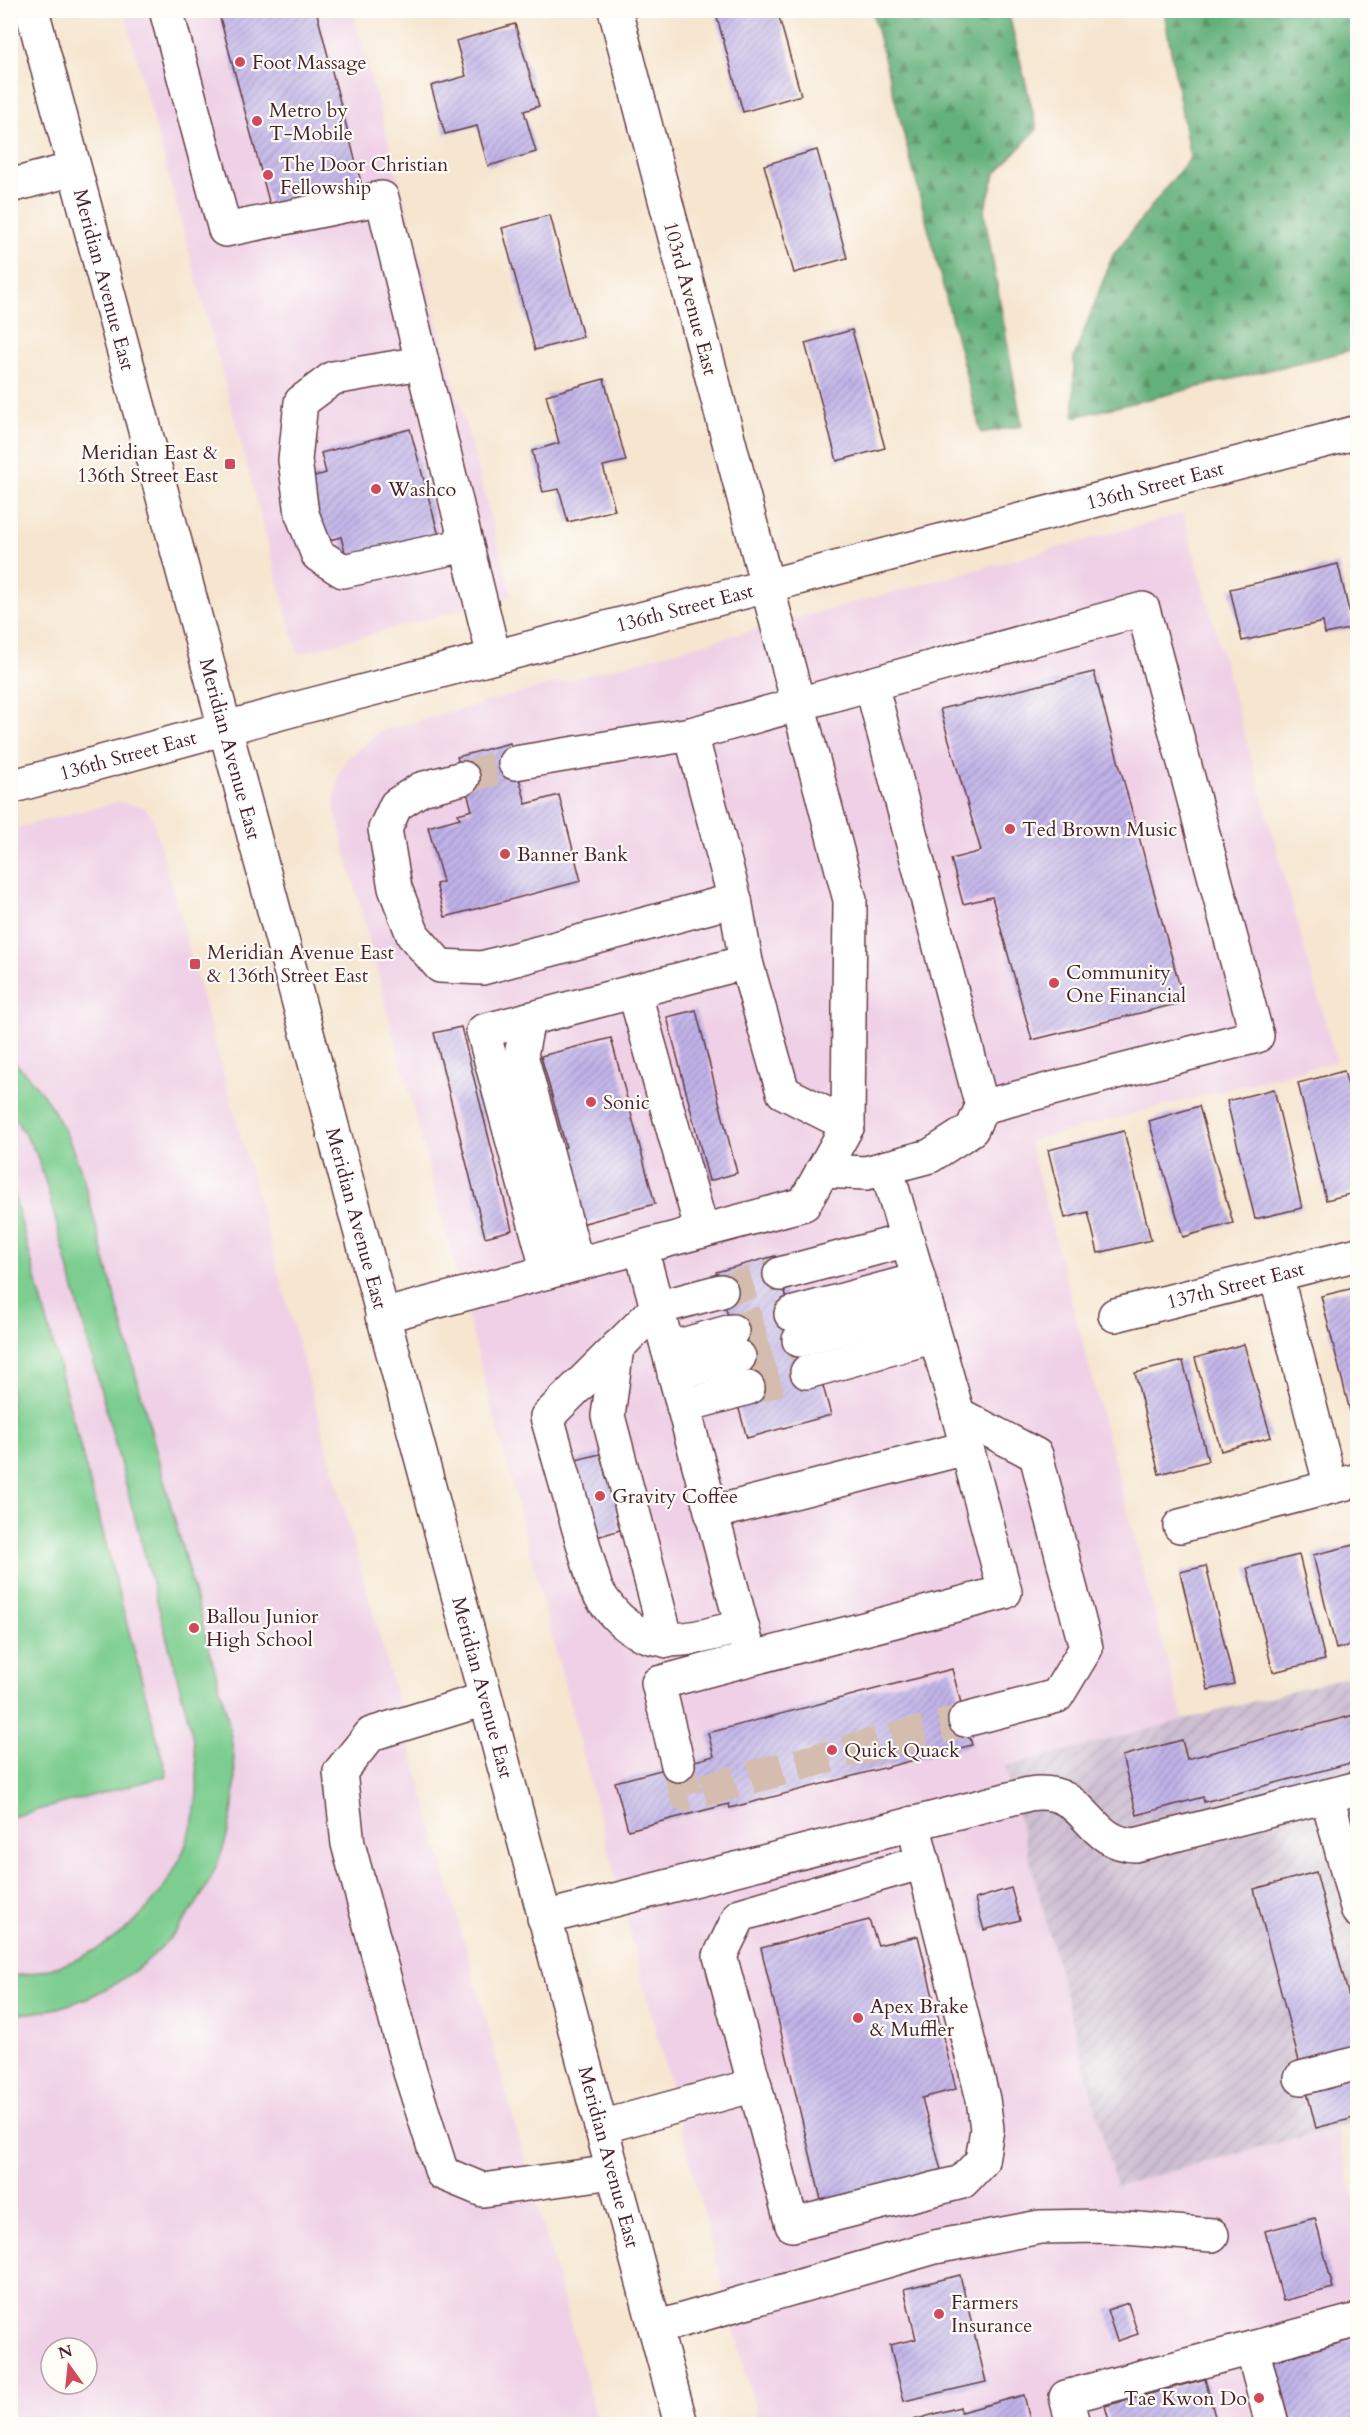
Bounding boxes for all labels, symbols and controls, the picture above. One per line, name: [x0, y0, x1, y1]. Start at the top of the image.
place label: Foot Massage: [252, 49, 367, 76]
marker: Foot Massage: [233, 55, 247, 69]
place label: Metro by T-Mobile: [269, 97, 353, 147]
marker: Metro by T-Mobile: [250, 114, 264, 128]
place label: The Door Christian Fellowship: [280, 151, 449, 201]
marker: The Door Christian Fellowship: [261, 168, 275, 182]
street label: Meridian Avenue East: [67, 186, 141, 374]
street label: 103rd Avenue East: [657, 218, 724, 379]
place label: Meridian East & 136th Street East: [77, 439, 219, 489]
street label: 136th Street East: [1083, 454, 1227, 516]
marker: Meridian East & 136th Street East: [223, 457, 237, 471]
place label: Washco: [387, 476, 457, 503]
marker: Washco: [369, 482, 383, 496]
street label: 136th Street East: [613, 577, 757, 639]
street label: Meridian Avenue East: [193, 655, 268, 843]
street label: 136th Street East: [56, 724, 200, 787]
place label: Ted Brown Music: [1022, 816, 1178, 843]
marker: Ted Brown Music: [1003, 822, 1017, 836]
place label: Banner Bank: [517, 841, 628, 868]
marker: Banner Bank: [498, 847, 512, 861]
place label: Meridian Avenue East & 136th Street East: [207, 939, 394, 989]
marker: Meridian Avenue East & 136th Street East: [188, 957, 202, 971]
place label: Community One Financial: [1066, 959, 1186, 1009]
marker: Community One Financial: [1047, 976, 1061, 990]
place label: Sonic: [603, 1089, 650, 1116]
marker: Sonic: [584, 1095, 598, 1109]
street label: Meridian Avenue East: [319, 1125, 394, 1313]
street label: 137th Street East: [1164, 1255, 1308, 1316]
place label: Gravity Coffee: [612, 1483, 738, 1510]
marker: Gravity Coffee: [593, 1489, 607, 1503]
street label: Meridian Avenue East: [445, 1594, 520, 1782]
place label: Ballou Junior High School: [206, 1603, 319, 1653]
marker: Ballou Junior High School: [187, 1621, 201, 1635]
place label: Quick Quack: [844, 1737, 960, 1764]
marker: Quick Quack: [825, 1743, 839, 1757]
place label: Apex Brake & Muffler: [870, 1993, 969, 2043]
marker: Apex Brake & Muffler: [851, 2011, 865, 2025]
street label: Meridian Avenue East: [571, 2063, 646, 2251]
place label: Farmers Insurance: [951, 2289, 1032, 2339]
marker: Farmers Insurance: [932, 2307, 946, 2321]
north arrow: [39, 2336, 99, 2396]
text: N: [56, 2340, 75, 2365]
place label: Tae Kwon Do: [1124, 2385, 1247, 2412]
marker: Tae Kwon Do: [1252, 2391, 1266, 2405]

